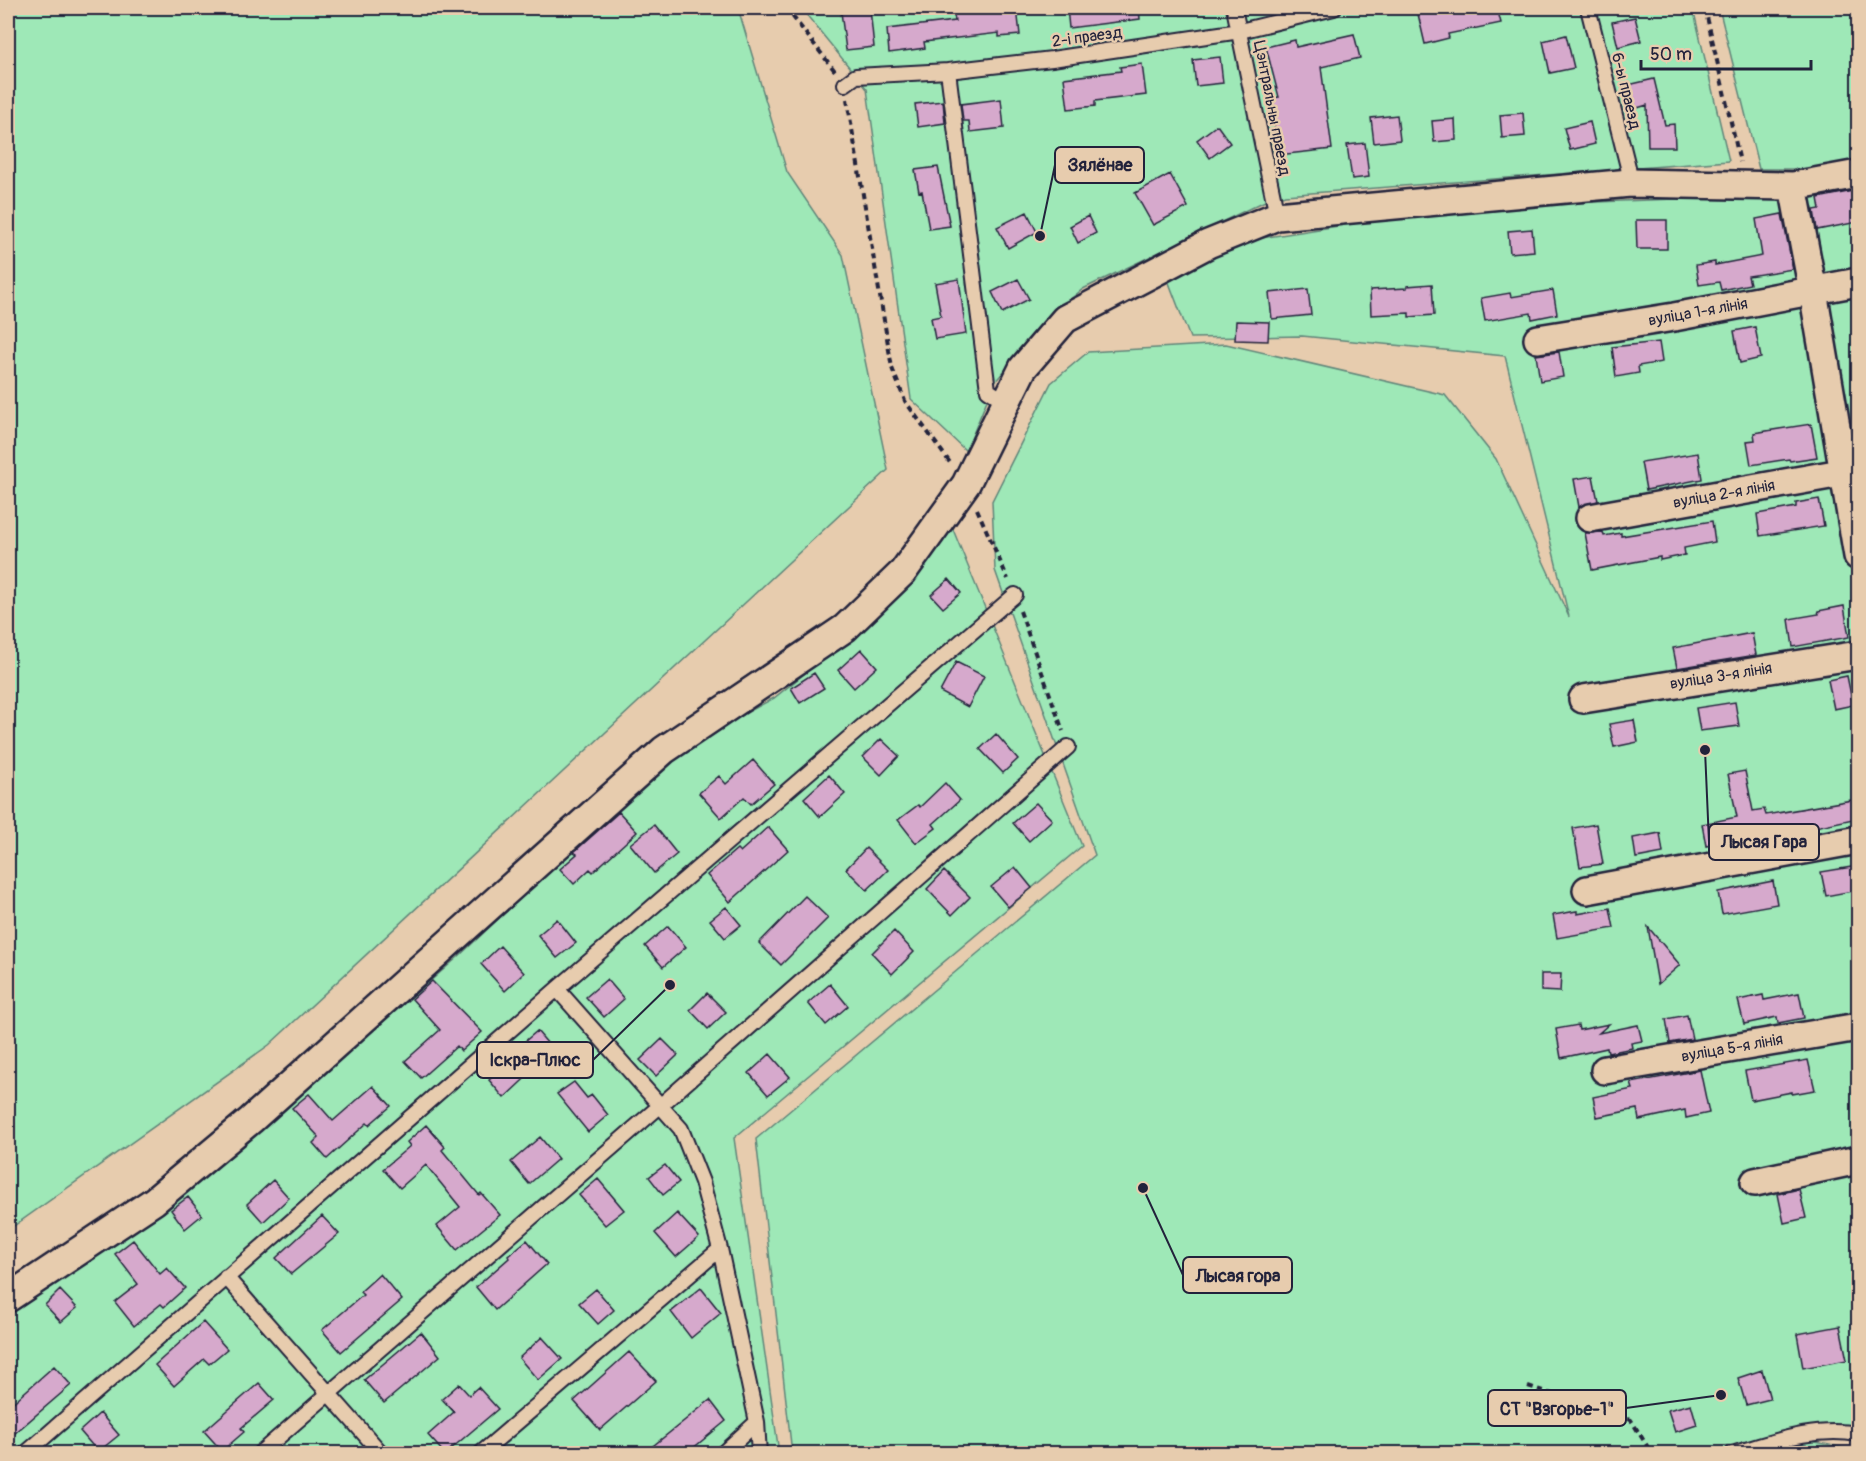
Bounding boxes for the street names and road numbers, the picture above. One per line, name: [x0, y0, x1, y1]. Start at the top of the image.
street label: 2-і праезд: [1051, 22, 1124, 52]
street label: Цэнтральны праезд: [1249, 39, 1295, 177]
street label: 6-ы праезд: [1607, 51, 1645, 132]
street label: вуліца 1-я лінія: [1647, 293, 1749, 331]
street label: вуліца 2-я лінія: [1671, 475, 1777, 513]
street label: вуліца 3-я лінія: [1668, 658, 1774, 694]
street label: вуліца 5-я лінія: [1680, 1029, 1784, 1067]

